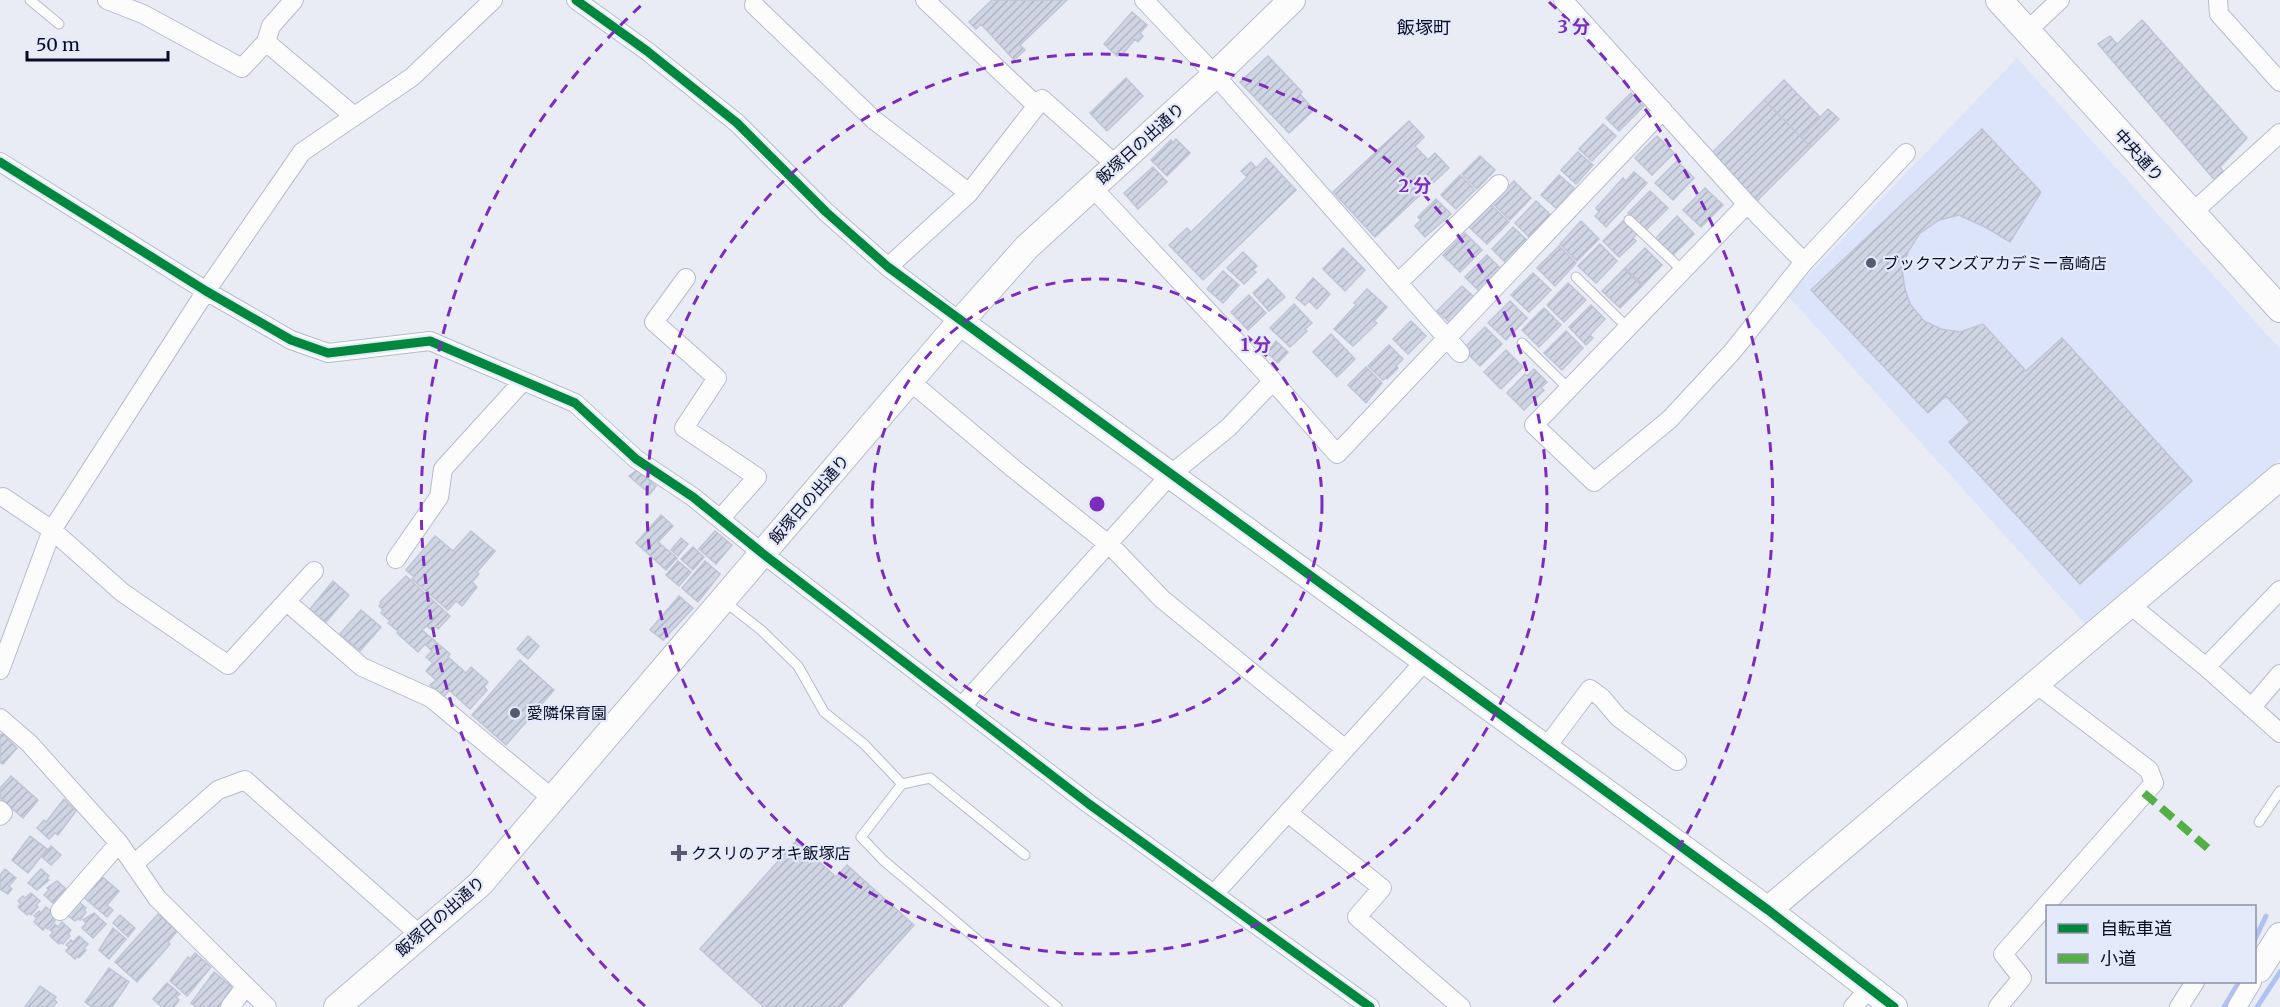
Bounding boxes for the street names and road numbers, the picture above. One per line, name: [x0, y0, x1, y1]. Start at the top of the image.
street label: 飯塚日の出通り: [1092, 98, 1188, 188]
street label: 中央通り: [2110, 125, 2168, 185]
street label: 飯塚日の出通り: [765, 450, 853, 548]
street label: 飯塚日の出通り: [391, 872, 489, 960]

